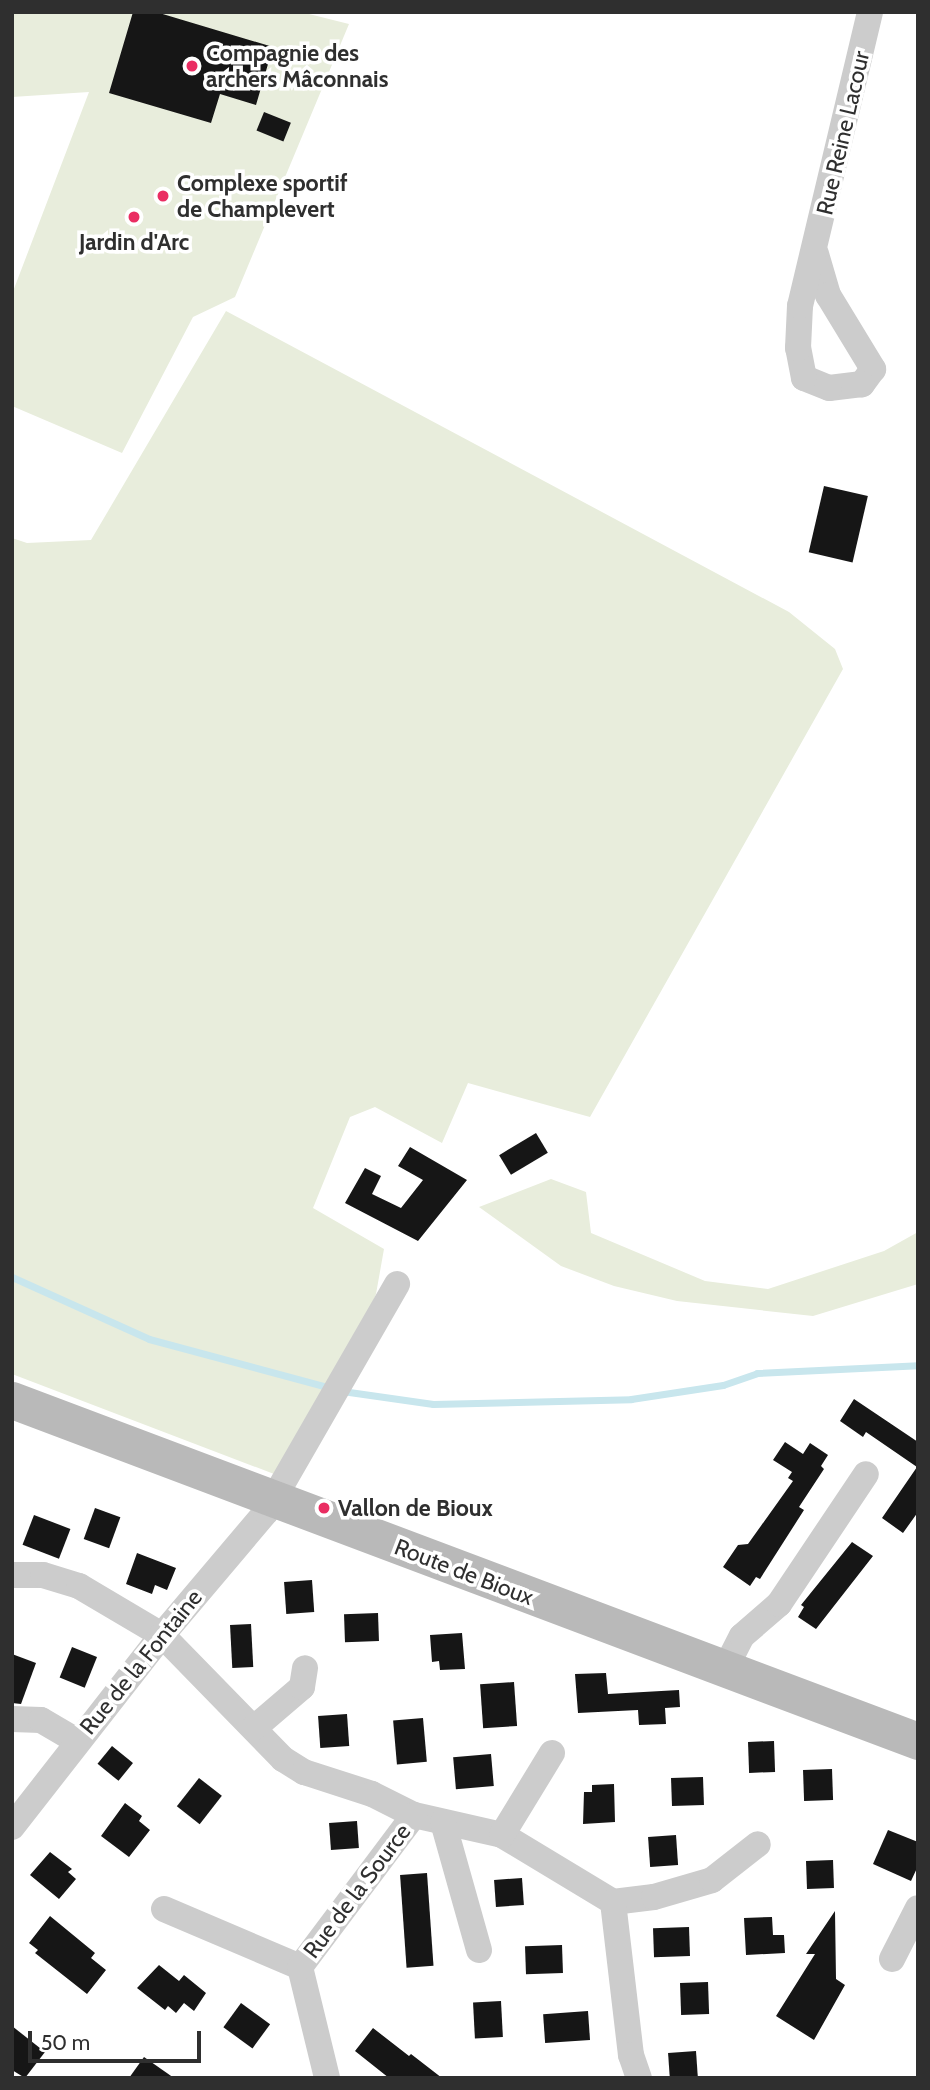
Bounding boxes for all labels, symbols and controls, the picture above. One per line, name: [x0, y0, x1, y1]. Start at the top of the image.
place label: Compagnie des archers Mâconnais: [206, 39, 388, 93]
street label: Rue Reine Lacour: [811, 48, 875, 218]
marker: Compagnie des archers Mâconnais: [184, 58, 200, 74]
place label: Complexe sportif de Champlevert: [177, 169, 347, 223]
marker: Complexe sportif de Champlevert: [155, 188, 171, 204]
marker: Jardin d'Arc: [126, 209, 142, 225]
place label: Jardin d'Arc: [79, 228, 189, 256]
place label: Vallon de Bioux: [338, 1494, 493, 1522]
marker: Vallon de Bioux: [316, 1500, 332, 1516]
street label: Route de Bioux: [391, 1533, 537, 1611]
street label: Rue de la Fontaine: [74, 1584, 208, 1740]
street label: Rue de la Source: [297, 1818, 417, 1964]
scale bar: [32, 2016, 205, 2060]
text: 50 m: [41, 2030, 90, 2055]

